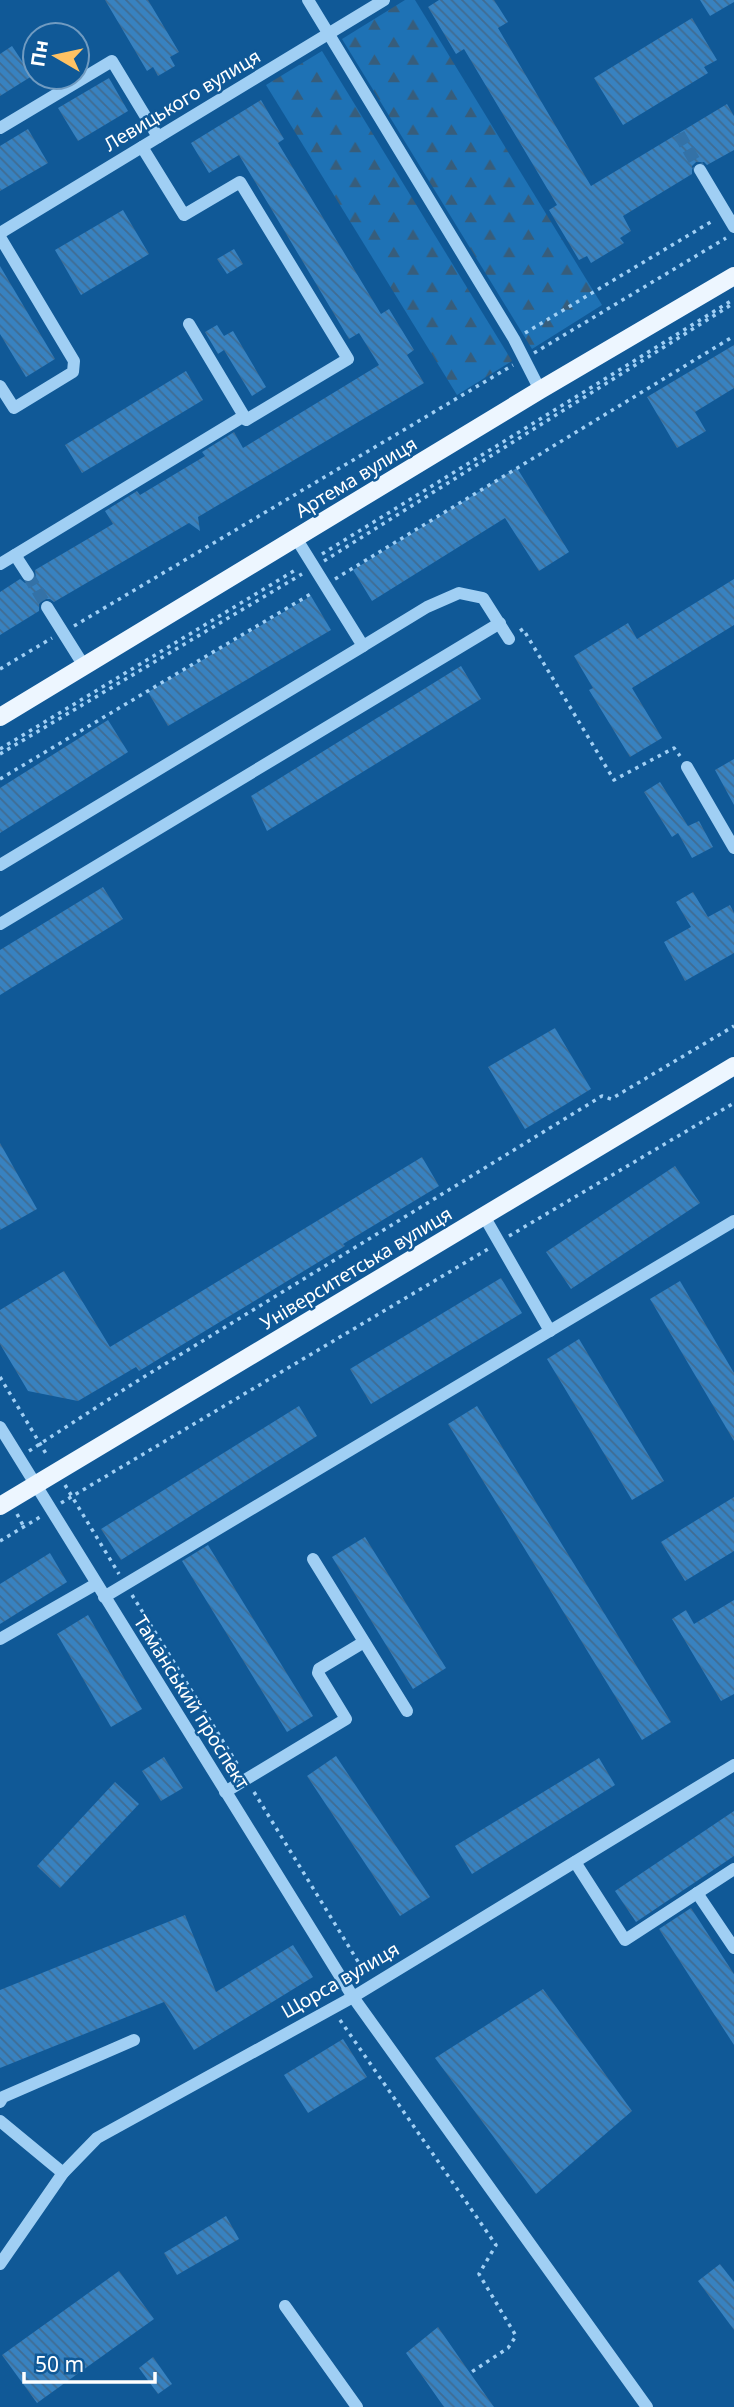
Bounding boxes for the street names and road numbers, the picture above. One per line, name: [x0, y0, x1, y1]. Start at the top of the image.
street label: Левицького вулиця: [99, 43, 265, 157]
street label: Артема вулиця: [290, 430, 422, 524]
street label: Університетська вулиця: [255, 1200, 457, 1336]
street label: Таманський проспект: [128, 1610, 256, 1794]
street label: Щорса вулиця: [276, 1936, 404, 2024]

